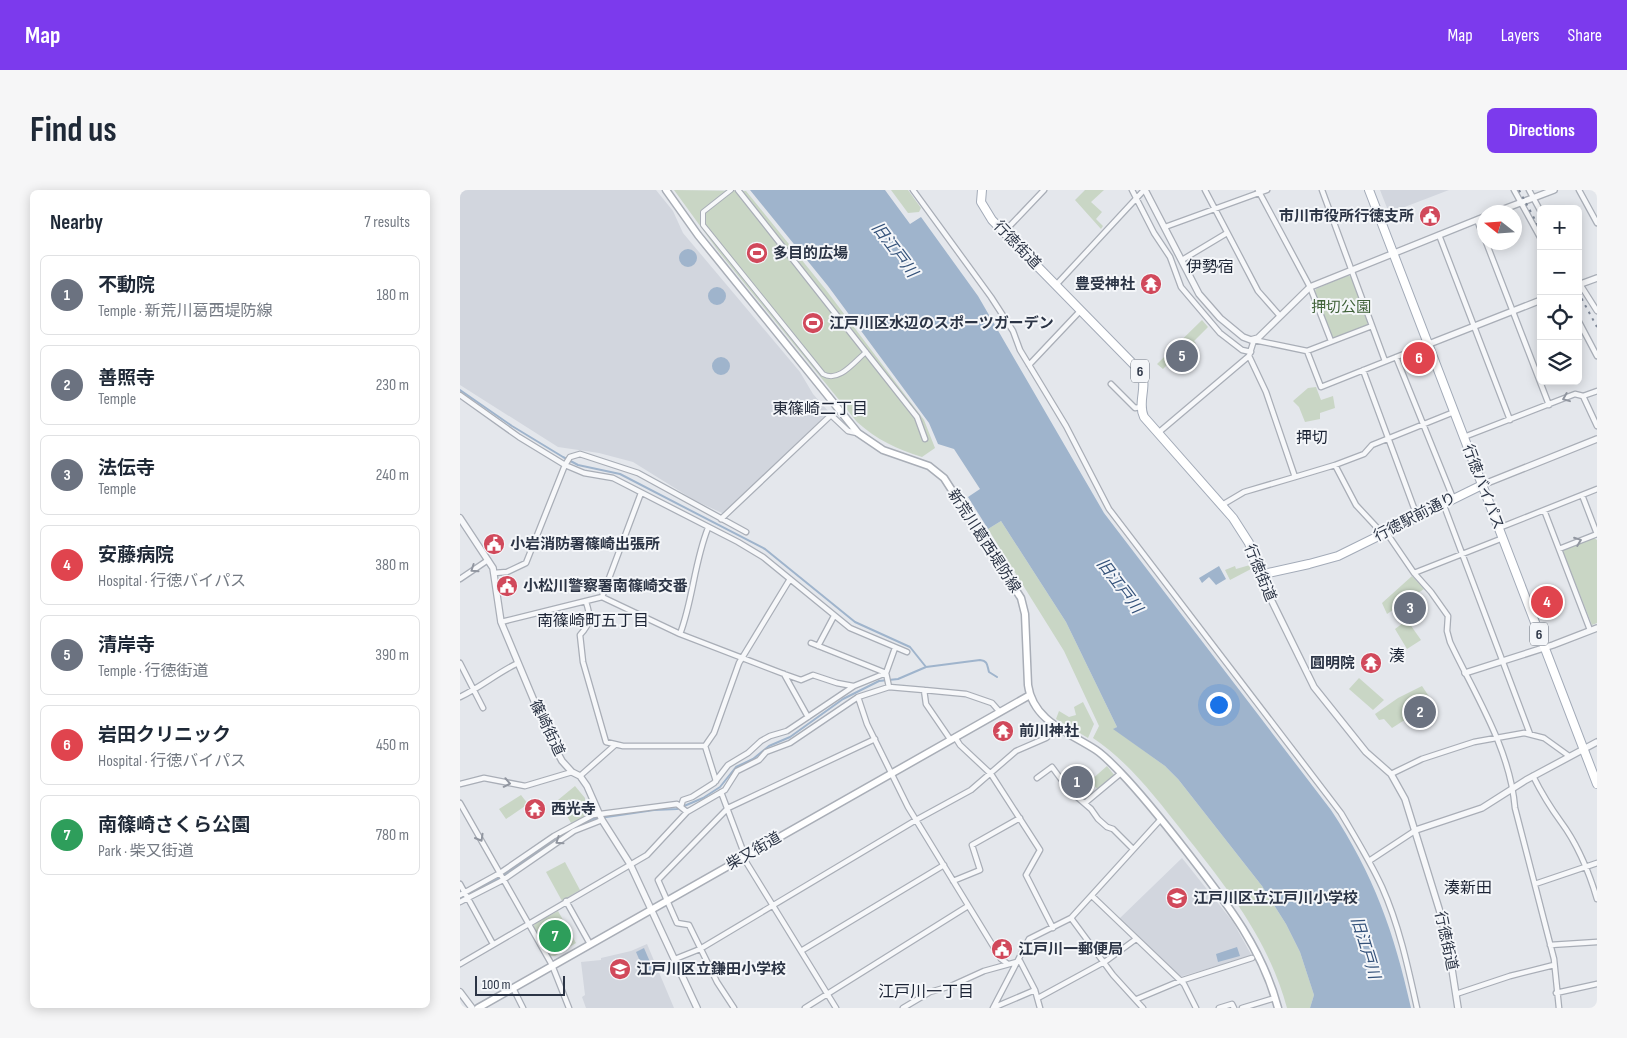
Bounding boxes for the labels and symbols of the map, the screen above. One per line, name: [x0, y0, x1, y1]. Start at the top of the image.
public building icon: 市川市役所行徳支所: [1418, 204, 1442, 228]
north arrow: [1477, 205, 1522, 250]
place label: 市川市役所行徳支所: [1279, 207, 1414, 226]
street label: 行徳街道: [989, 217, 1045, 273]
water label: 旧江戸川: [867, 219, 922, 283]
sports icon: 多目的広場: [745, 241, 769, 265]
place label: 多目的広場: [773, 244, 848, 263]
district label: 伊勢宿: [1186, 258, 1234, 277]
temple icon: 豊受神社: [1139, 272, 1163, 296]
place label: 豊受神社: [1075, 275, 1135, 294]
park label: 押切公園: [1311, 298, 1371, 317]
sports icon: 江戸川区水辺のスポーツガーデン: [801, 311, 825, 335]
place label: 江戸川区水辺のスポーツガーデン: [829, 314, 1054, 333]
pin: 5: [1166, 337, 1198, 375]
pin: 6: [1403, 339, 1435, 377]
road number: 6: [1131, 360, 1149, 382]
one-way arrow: [1562, 391, 1571, 402]
district label: 東篠崎二丁目: [772, 400, 868, 419]
district label: 押切: [1296, 429, 1328, 448]
street label: 行徳バイパス: [1458, 442, 1508, 532]
street label: 新荒川葛西堤防線: [943, 485, 1025, 597]
street label: 行徳駅前通り: [1371, 488, 1459, 546]
public building icon: 小岩消防署篠崎出張所: [482, 532, 506, 556]
place label: 小岩消防署篠崎出張所: [510, 535, 660, 554]
one-way arrow: [1573, 537, 1582, 547]
street label: 行徳街道: [1240, 542, 1280, 604]
water label: 旧江戸川: [1092, 555, 1147, 619]
one-way arrow: [471, 563, 480, 572]
public building icon: 小松川警察署南篠崎交番: [495, 574, 519, 598]
place label: 小松川警察署南篠崎交番: [523, 577, 688, 596]
pin: 4: [1531, 583, 1563, 621]
pin: 3: [1394, 589, 1426, 627]
district label: 南篠崎町五丁目: [537, 612, 649, 631]
road number: 6: [1530, 622, 1548, 646]
district label: 湊: [1389, 647, 1405, 666]
temple icon: 圓明院: [1359, 651, 1383, 675]
place label: 圓明院: [1310, 654, 1355, 673]
your location: [1206, 692, 1232, 718]
pin: 2: [1404, 693, 1436, 731]
street label: 篠崎街道: [525, 697, 569, 759]
temple icon: 前川神社: [991, 719, 1015, 743]
place label: 前川神社: [1019, 722, 1079, 741]
pin: 1: [1061, 763, 1093, 801]
one-way arrow: [503, 777, 512, 787]
temple icon: 西光寺: [523, 797, 547, 821]
place label: 西光寺: [551, 800, 596, 819]
street label: 柴又街道: [723, 828, 785, 874]
one-way arrow: [474, 833, 484, 842]
one-way arrow: [555, 835, 564, 844]
district label: 湊新田: [1444, 879, 1492, 898]
school or university icon: 江戸川区立江戸川小学校: [1165, 886, 1189, 910]
place label: 江戸川区立江戸川小学校: [1193, 889, 1358, 908]
street label: 行徳街道: [1430, 910, 1462, 972]
water label: 旧江戸川: [1347, 915, 1384, 983]
pin: 7: [539, 917, 571, 955]
public building icon: 江戸川一郵便局: [990, 937, 1014, 961]
place label: 江戸川一郵便局: [1018, 940, 1123, 959]
school or university icon: 江戸川区立鎌田小学校: [608, 957, 632, 981]
place label: 江戸川区立鎌田小学校: [636, 960, 786, 979]
scale bar: [475, 973, 565, 996]
district label: 江戸川一丁目: [878, 983, 974, 1002]

